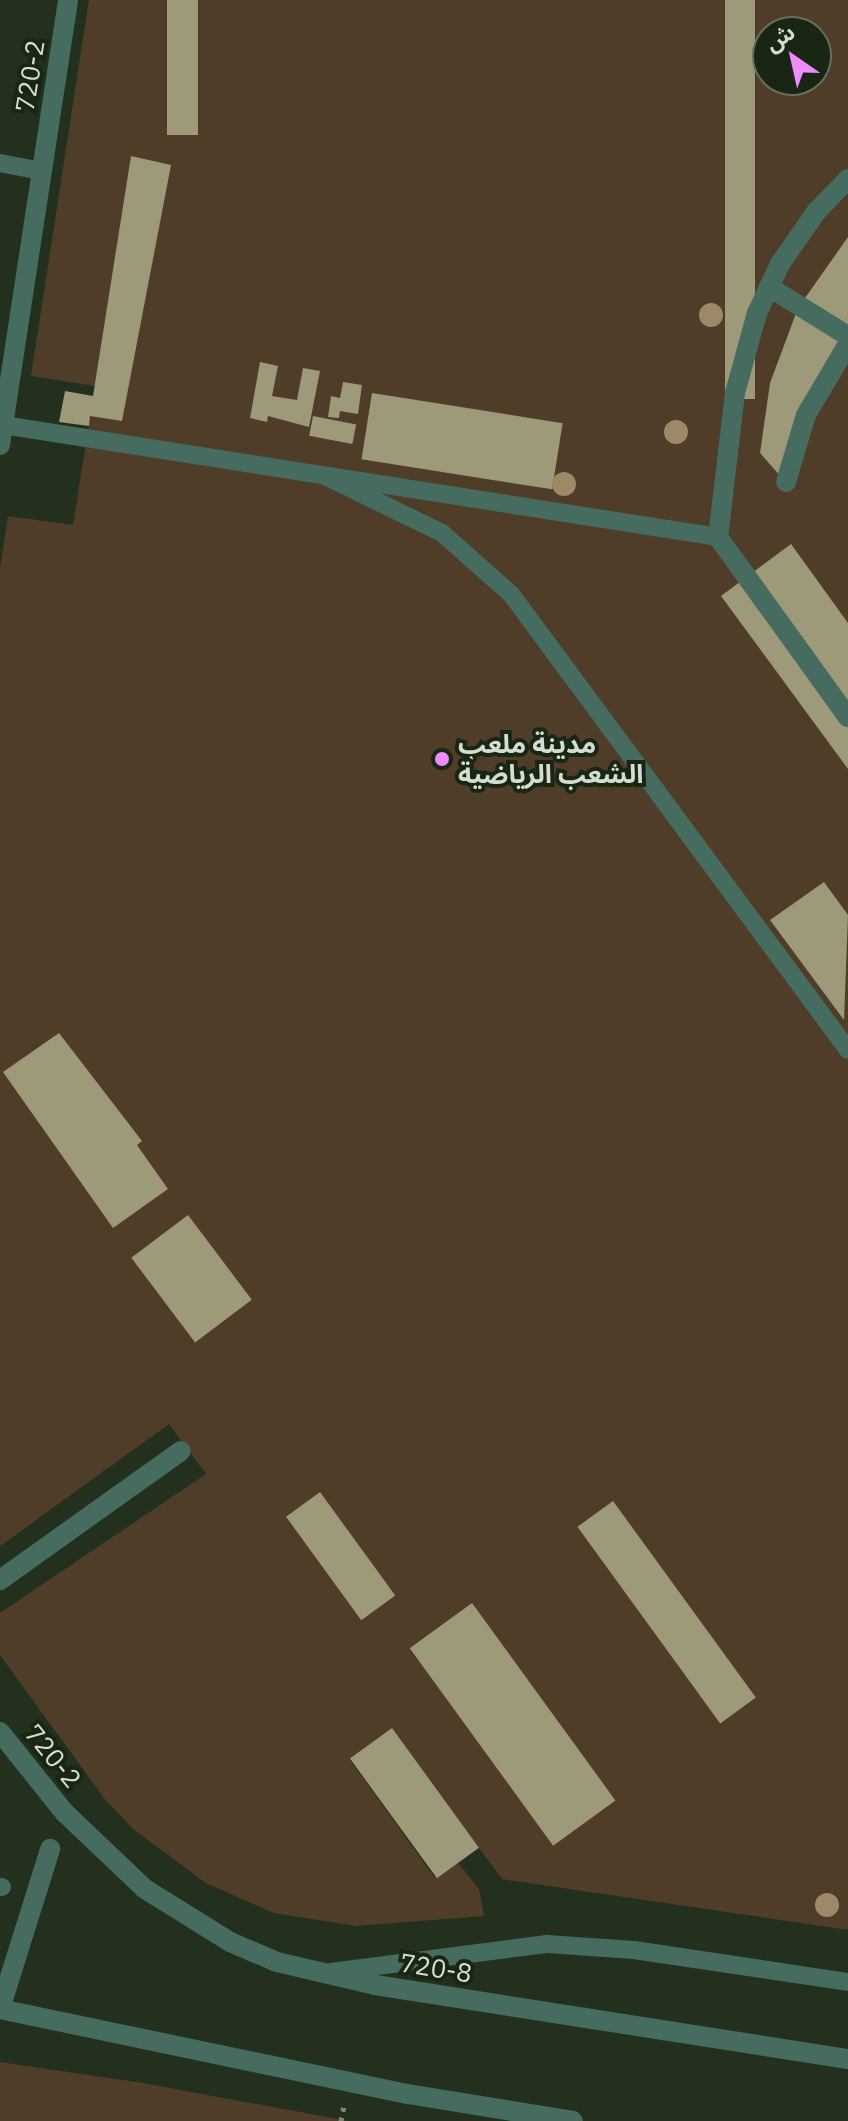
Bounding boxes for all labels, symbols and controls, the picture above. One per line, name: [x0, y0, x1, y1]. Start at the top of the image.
north arrow: [752, 16, 832, 96]
text: ش: [759, 17, 800, 58]
street label: 720-2: [9, 38, 51, 114]
place label: مدينة ملعب الشعب الرياضية: [458, 728, 643, 790]
marker: مدينة ملعب الشعب الرياضية: [433, 750, 451, 768]
street label: 720-2: [18, 1718, 88, 1794]
street label: 720-8: [398, 1947, 474, 1989]

